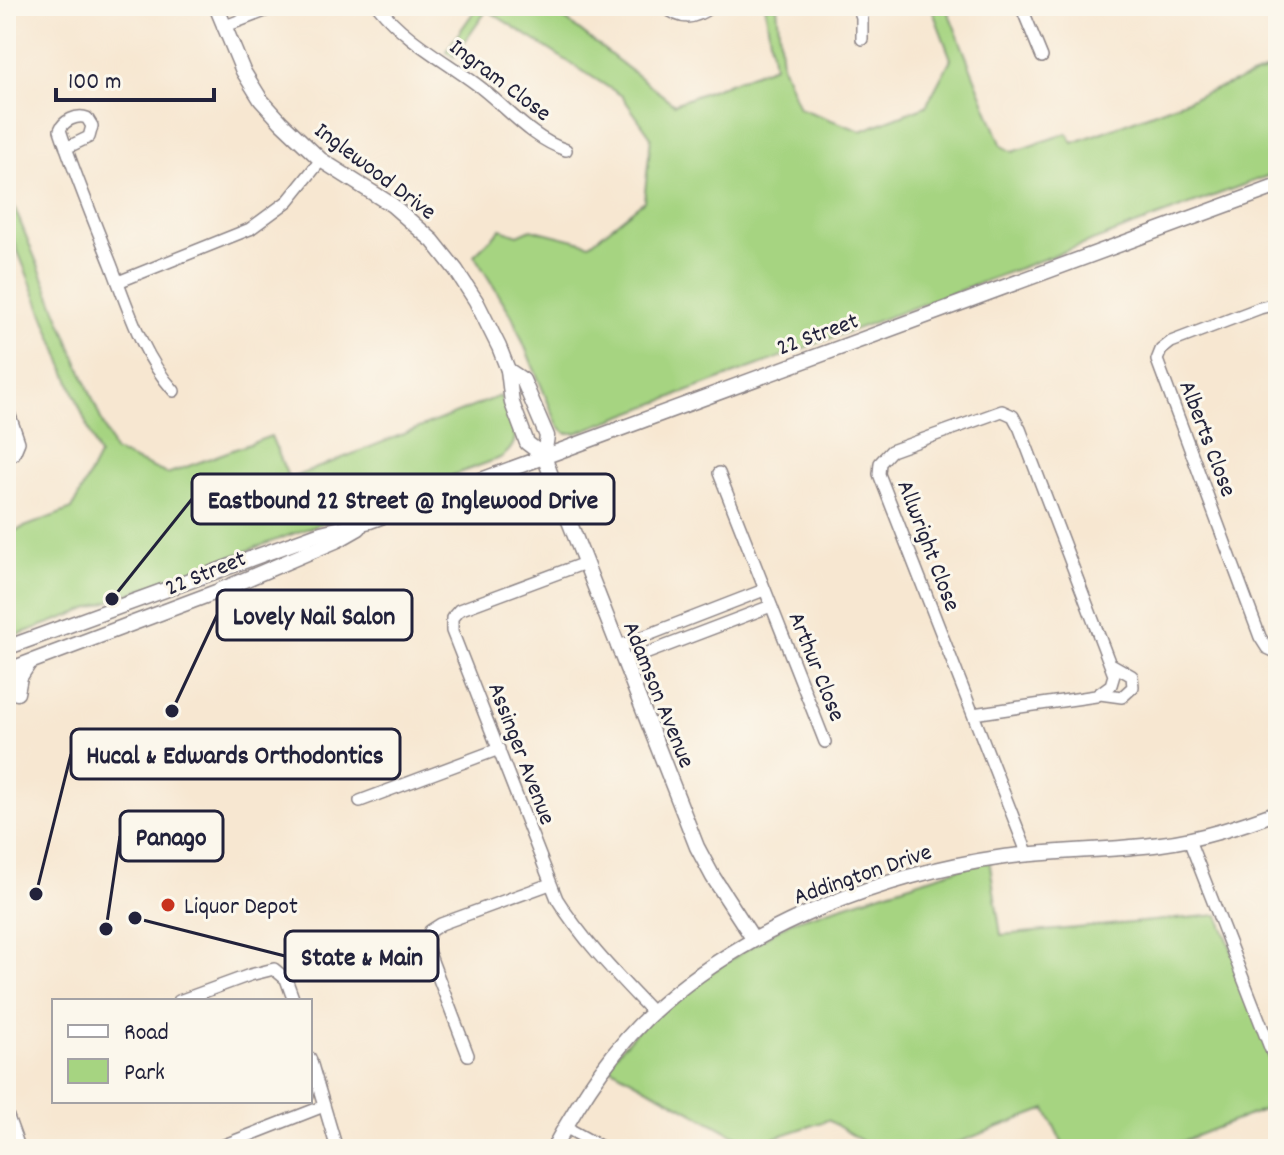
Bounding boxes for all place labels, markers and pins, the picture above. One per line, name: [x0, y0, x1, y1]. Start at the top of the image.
callout: Eastbound 22 Street @ Inglewood Drive: [192, 474, 614, 524]
callout: Lovely Nail Salon: [217, 590, 412, 640]
callout: Hucal & Edwards Orthodontics: [71, 729, 400, 779]
callout: Panago: [120, 811, 223, 861]
place label: Liquor Depot: [184, 891, 298, 925]
marker: Liquor Depot: [159, 896, 177, 914]
callout: State & Main: [285, 931, 438, 981]

